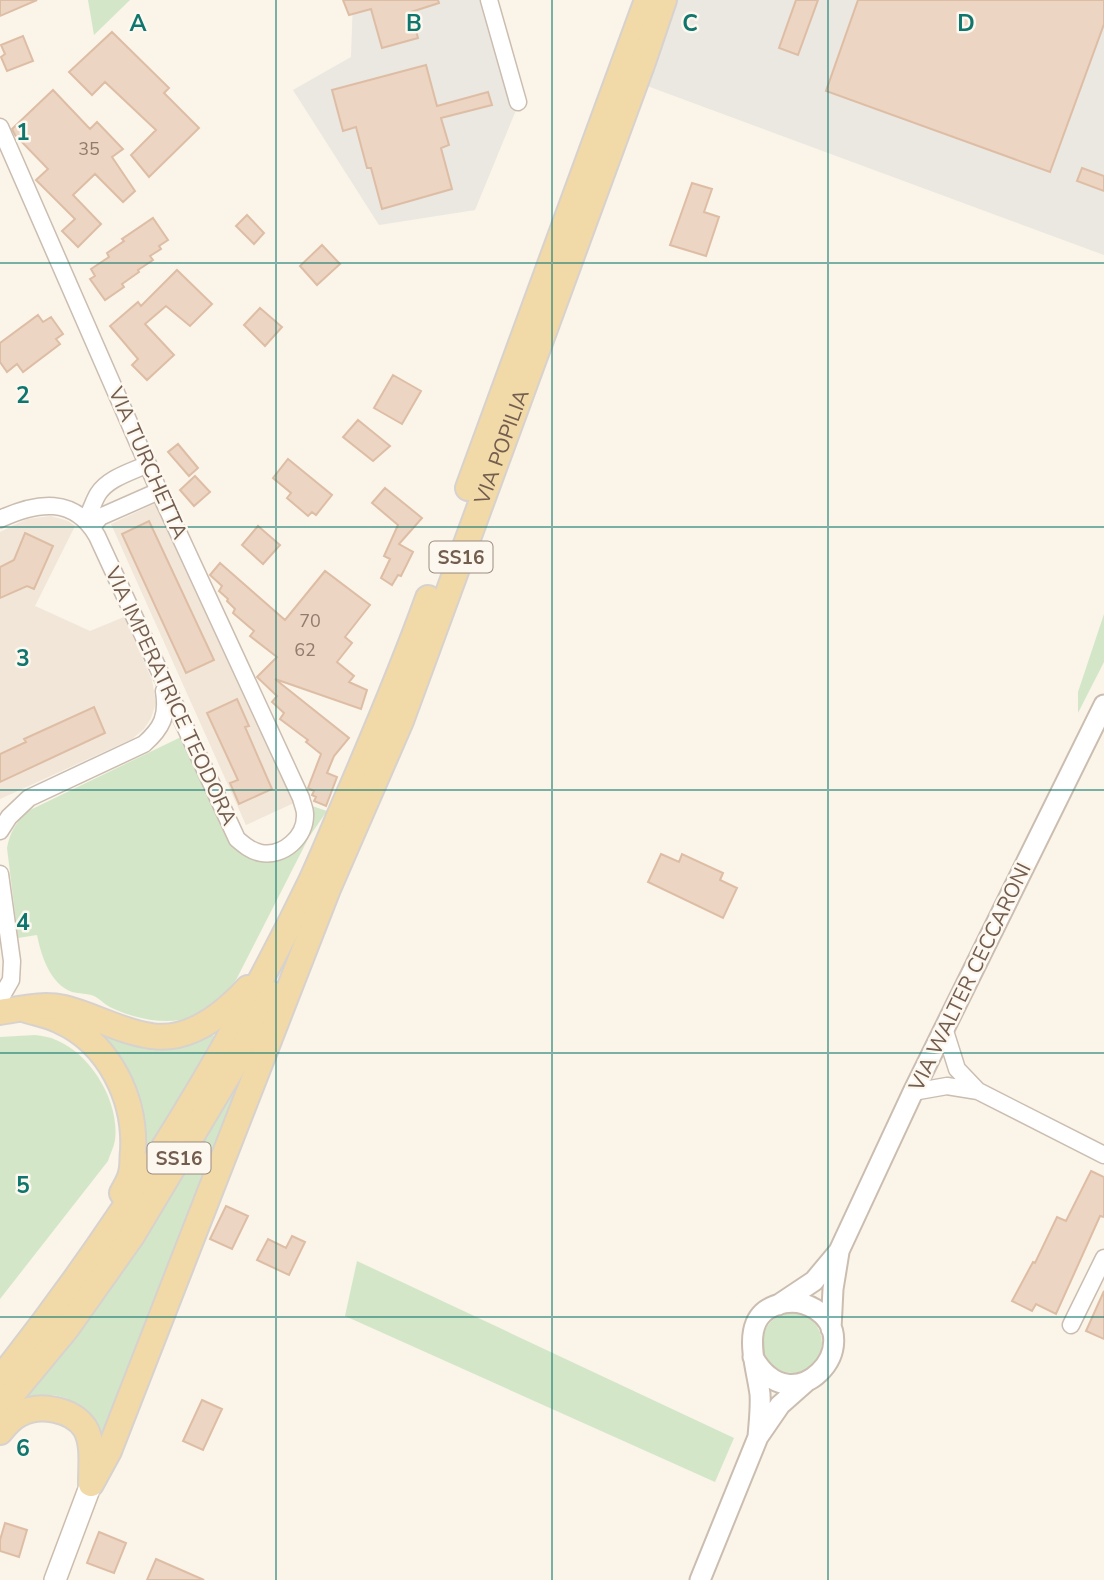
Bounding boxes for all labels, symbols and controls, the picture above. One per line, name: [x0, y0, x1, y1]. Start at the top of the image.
text: A: [129, 8, 147, 39]
text: B: [406, 8, 422, 39]
text: C: [682, 8, 698, 39]
text: D: [957, 8, 975, 39]
text: 1: [16, 117, 30, 148]
house number: 35: [78, 137, 100, 161]
text: 2: [16, 380, 30, 411]
street label: VIA TURCHETTA: [102, 382, 194, 543]
street label: VIA POPILIA: [467, 385, 536, 509]
road number: SS16: [430, 542, 492, 572]
street label: VIA IMPERATRICE TEODORA: [98, 561, 243, 830]
house number: 70: [299, 609, 321, 633]
house number: 62: [294, 638, 316, 662]
text: 3: [16, 643, 30, 674]
street label: VIA WALTER CECCARONI: [902, 858, 1038, 1097]
text: 4: [16, 907, 30, 938]
road number: SS16: [148, 1142, 210, 1174]
text: 5: [16, 1170, 30, 1201]
text: 6: [16, 1433, 30, 1464]

